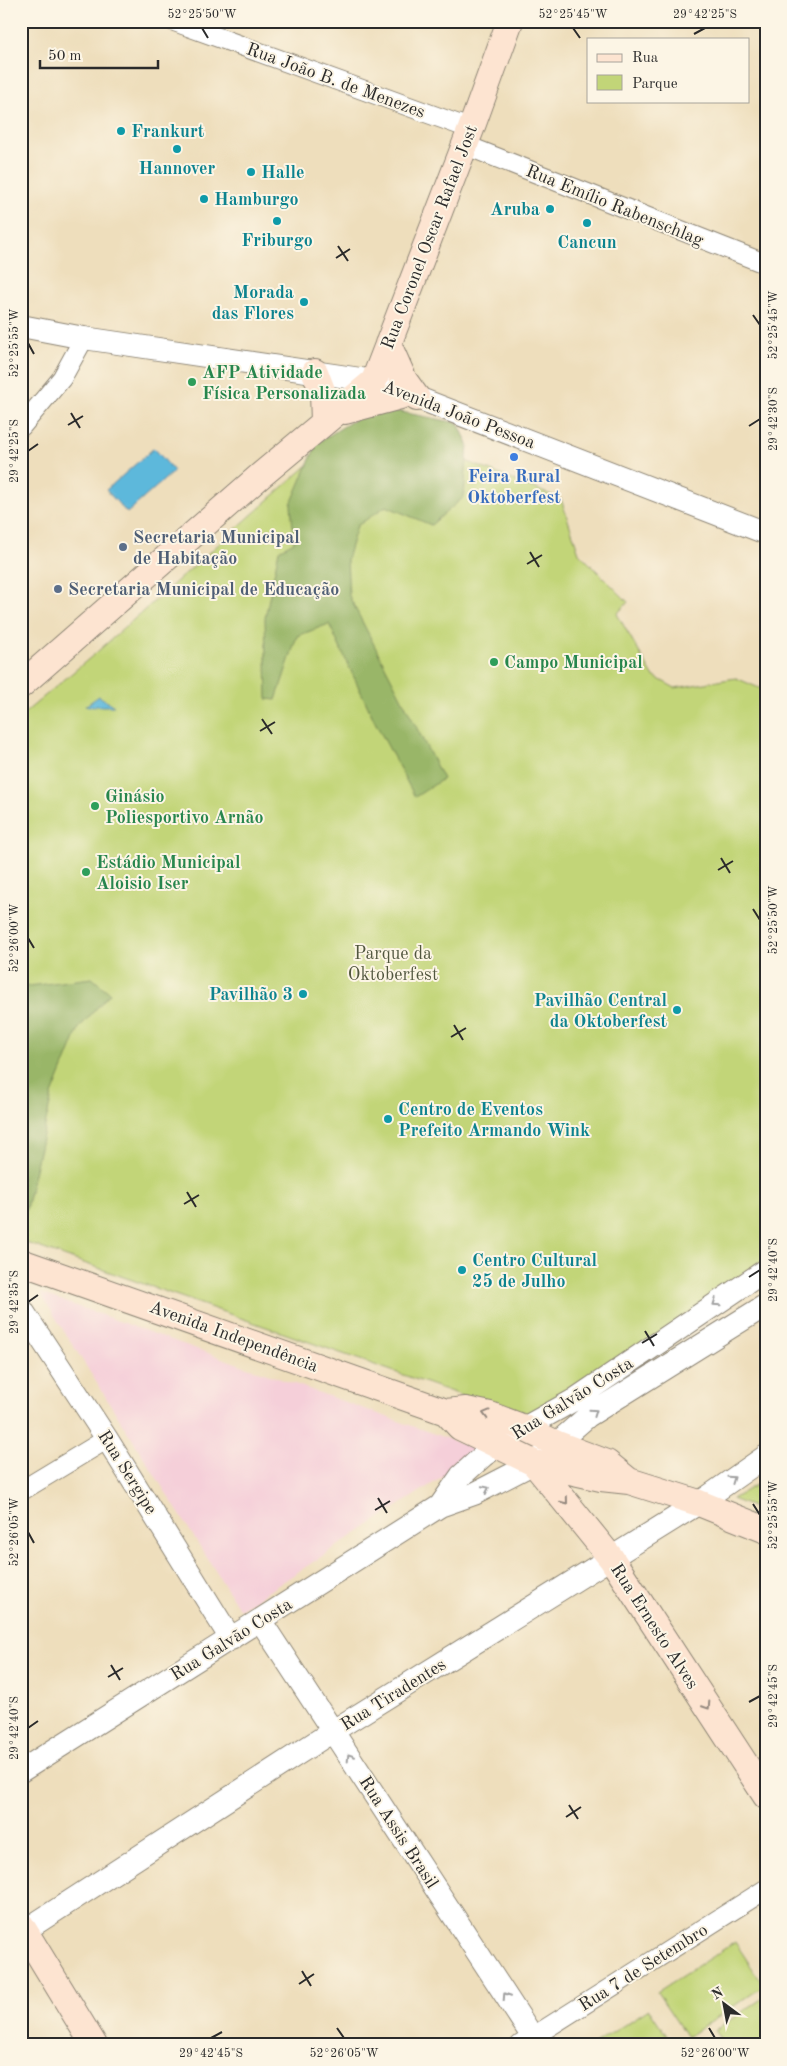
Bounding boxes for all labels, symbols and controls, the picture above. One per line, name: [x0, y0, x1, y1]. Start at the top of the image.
text: 52°25'50"W: [167, 8, 237, 21]
text: 52°25'45"W: [538, 8, 608, 21]
text: 29°42'25"S: [673, 8, 737, 21]
scale bar: [40, 38, 158, 70]
legend: [587, 38, 750, 102]
street label: Rua João B. de Menezes: [244, 40, 427, 122]
text: 50 m: [48, 49, 82, 64]
text: Rua: [632, 51, 659, 66]
text: Parque: [632, 77, 678, 92]
place label: Frankurt: [131, 123, 205, 141]
street label: Rua Coronel Oscar Rafael Jost: [379, 123, 481, 352]
marker: Frankurt: [115, 125, 127, 137]
marker: Hannover: [171, 143, 183, 155]
place label: Hannover: [139, 160, 216, 178]
street label: Rua Emílio Rabenschlag: [523, 162, 706, 250]
place label: Halle: [261, 164, 305, 182]
marker: Halle: [245, 166, 257, 178]
place label: Hamburgo: [214, 191, 299, 209]
marker: Hamburgo: [198, 193, 210, 205]
place label: Aruba: [490, 201, 540, 219]
marker: Aruba: [544, 203, 556, 215]
marker: Friburgo: [271, 215, 283, 227]
marker: Cancun: [581, 217, 593, 229]
place label: Friburgo: [241, 232, 313, 250]
place label: Cancun: [557, 234, 617, 252]
place label: Morada das Flores: [212, 284, 294, 323]
text: 52°25'45"W: [767, 290, 780, 360]
marker: Morada das Flores: [298, 296, 310, 308]
text: 52°25'55"W: [8, 308, 21, 378]
place label: AFP Atividade Física Personalizada: [202, 364, 366, 403]
marker: AFP Atividade Física Personalizada: [186, 376, 198, 388]
street label: Avenida João Pessoa: [380, 378, 538, 452]
text: 29°42'30"S: [768, 387, 780, 451]
text: 29°42'25"S: [8, 419, 21, 483]
marker: Feira Rural Oktoberfest: [508, 451, 520, 463]
place label: Feira Rural Oktoberfest: [467, 468, 561, 507]
place label: Secretaria Municipal de Habitação: [133, 529, 300, 568]
marker: Secretaria Municipal de Habitação: [117, 541, 129, 553]
place label: Secretaria Municipal de Educação: [68, 581, 339, 599]
marker: Secretaria Municipal de Educação: [52, 583, 64, 595]
place label: Campo Municipal: [504, 654, 643, 672]
marker: Campo Municipal: [488, 656, 500, 668]
place label: Ginásio Poliesportivo Arnão: [105, 788, 264, 827]
marker: Ginásio Poliesportivo Arnão: [89, 800, 101, 812]
place label: Estádio Municipal Aloisio Iser: [96, 854, 241, 893]
marker: Estádio Municipal Aloisio Iser: [80, 866, 92, 878]
text: 52°25'50"W: [767, 885, 780, 955]
text: 52°26'00"W: [8, 903, 21, 973]
park label: Parque da Oktoberfest: [348, 945, 438, 984]
place label: Pavilhão 3: [209, 986, 293, 1004]
marker: Pavilhão 3: [297, 988, 309, 1000]
place label: Pavilhão Central da Oktoberfest: [534, 992, 667, 1031]
marker: Pavilhão Central da Oktoberfest: [671, 1004, 683, 1016]
place label: Centro de Eventos Prefeito Armando Wink: [398, 1101, 590, 1140]
marker: Centro de Eventos Prefeito Armando Wink: [382, 1113, 394, 1125]
text: 29°42'40"S: [768, 1238, 780, 1302]
place label: Centro Cultural 25 de Julho: [472, 1252, 598, 1291]
marker: Centro Cultural 25 de Julho: [456, 1264, 468, 1276]
text: 29°42'35"S: [8, 1270, 21, 1334]
one-way arrow: [713, 1297, 722, 1306]
street label: Avenida Independência: [147, 1298, 321, 1376]
street label: Rua Galvão Costa: [509, 1354, 637, 1443]
one-way arrow: [588, 1409, 598, 1418]
one-way arrow: [482, 1410, 490, 1420]
street label: Rua Sergipe: [94, 1427, 160, 1518]
one-way arrow: [727, 1476, 736, 1485]
text: 52°25'55"W: [767, 1480, 780, 1550]
one-way arrow: [480, 1485, 489, 1495]
one-way arrow: [559, 1495, 568, 1505]
text: 52°26'05"W: [8, 1497, 21, 1567]
street label: Rua Ernesto Alves: [607, 1561, 701, 1693]
street label: Rua Galvão Costa: [168, 1595, 296, 1684]
street label: Rua Tiradentes: [338, 1655, 449, 1734]
text: 29°42'45"S: [767, 1664, 780, 1728]
text: 29°42'40"S: [9, 1696, 21, 1760]
one-way arrow: [701, 1701, 711, 1710]
one-way arrow: [347, 1754, 357, 1763]
street label: Rua Assis Brasil: [355, 1773, 441, 1892]
street label: Rua 7 de Setembro: [576, 1921, 711, 2015]
north arrow: [700, 1978, 750, 2028]
text: N: [709, 1985, 726, 2003]
one-way arrow: [503, 1992, 512, 2002]
text: 29°42'45"S: [179, 2047, 243, 2060]
text: 52°26'05"W: [309, 2047, 379, 2060]
text: 52°26'00"W: [680, 2047, 750, 2060]

